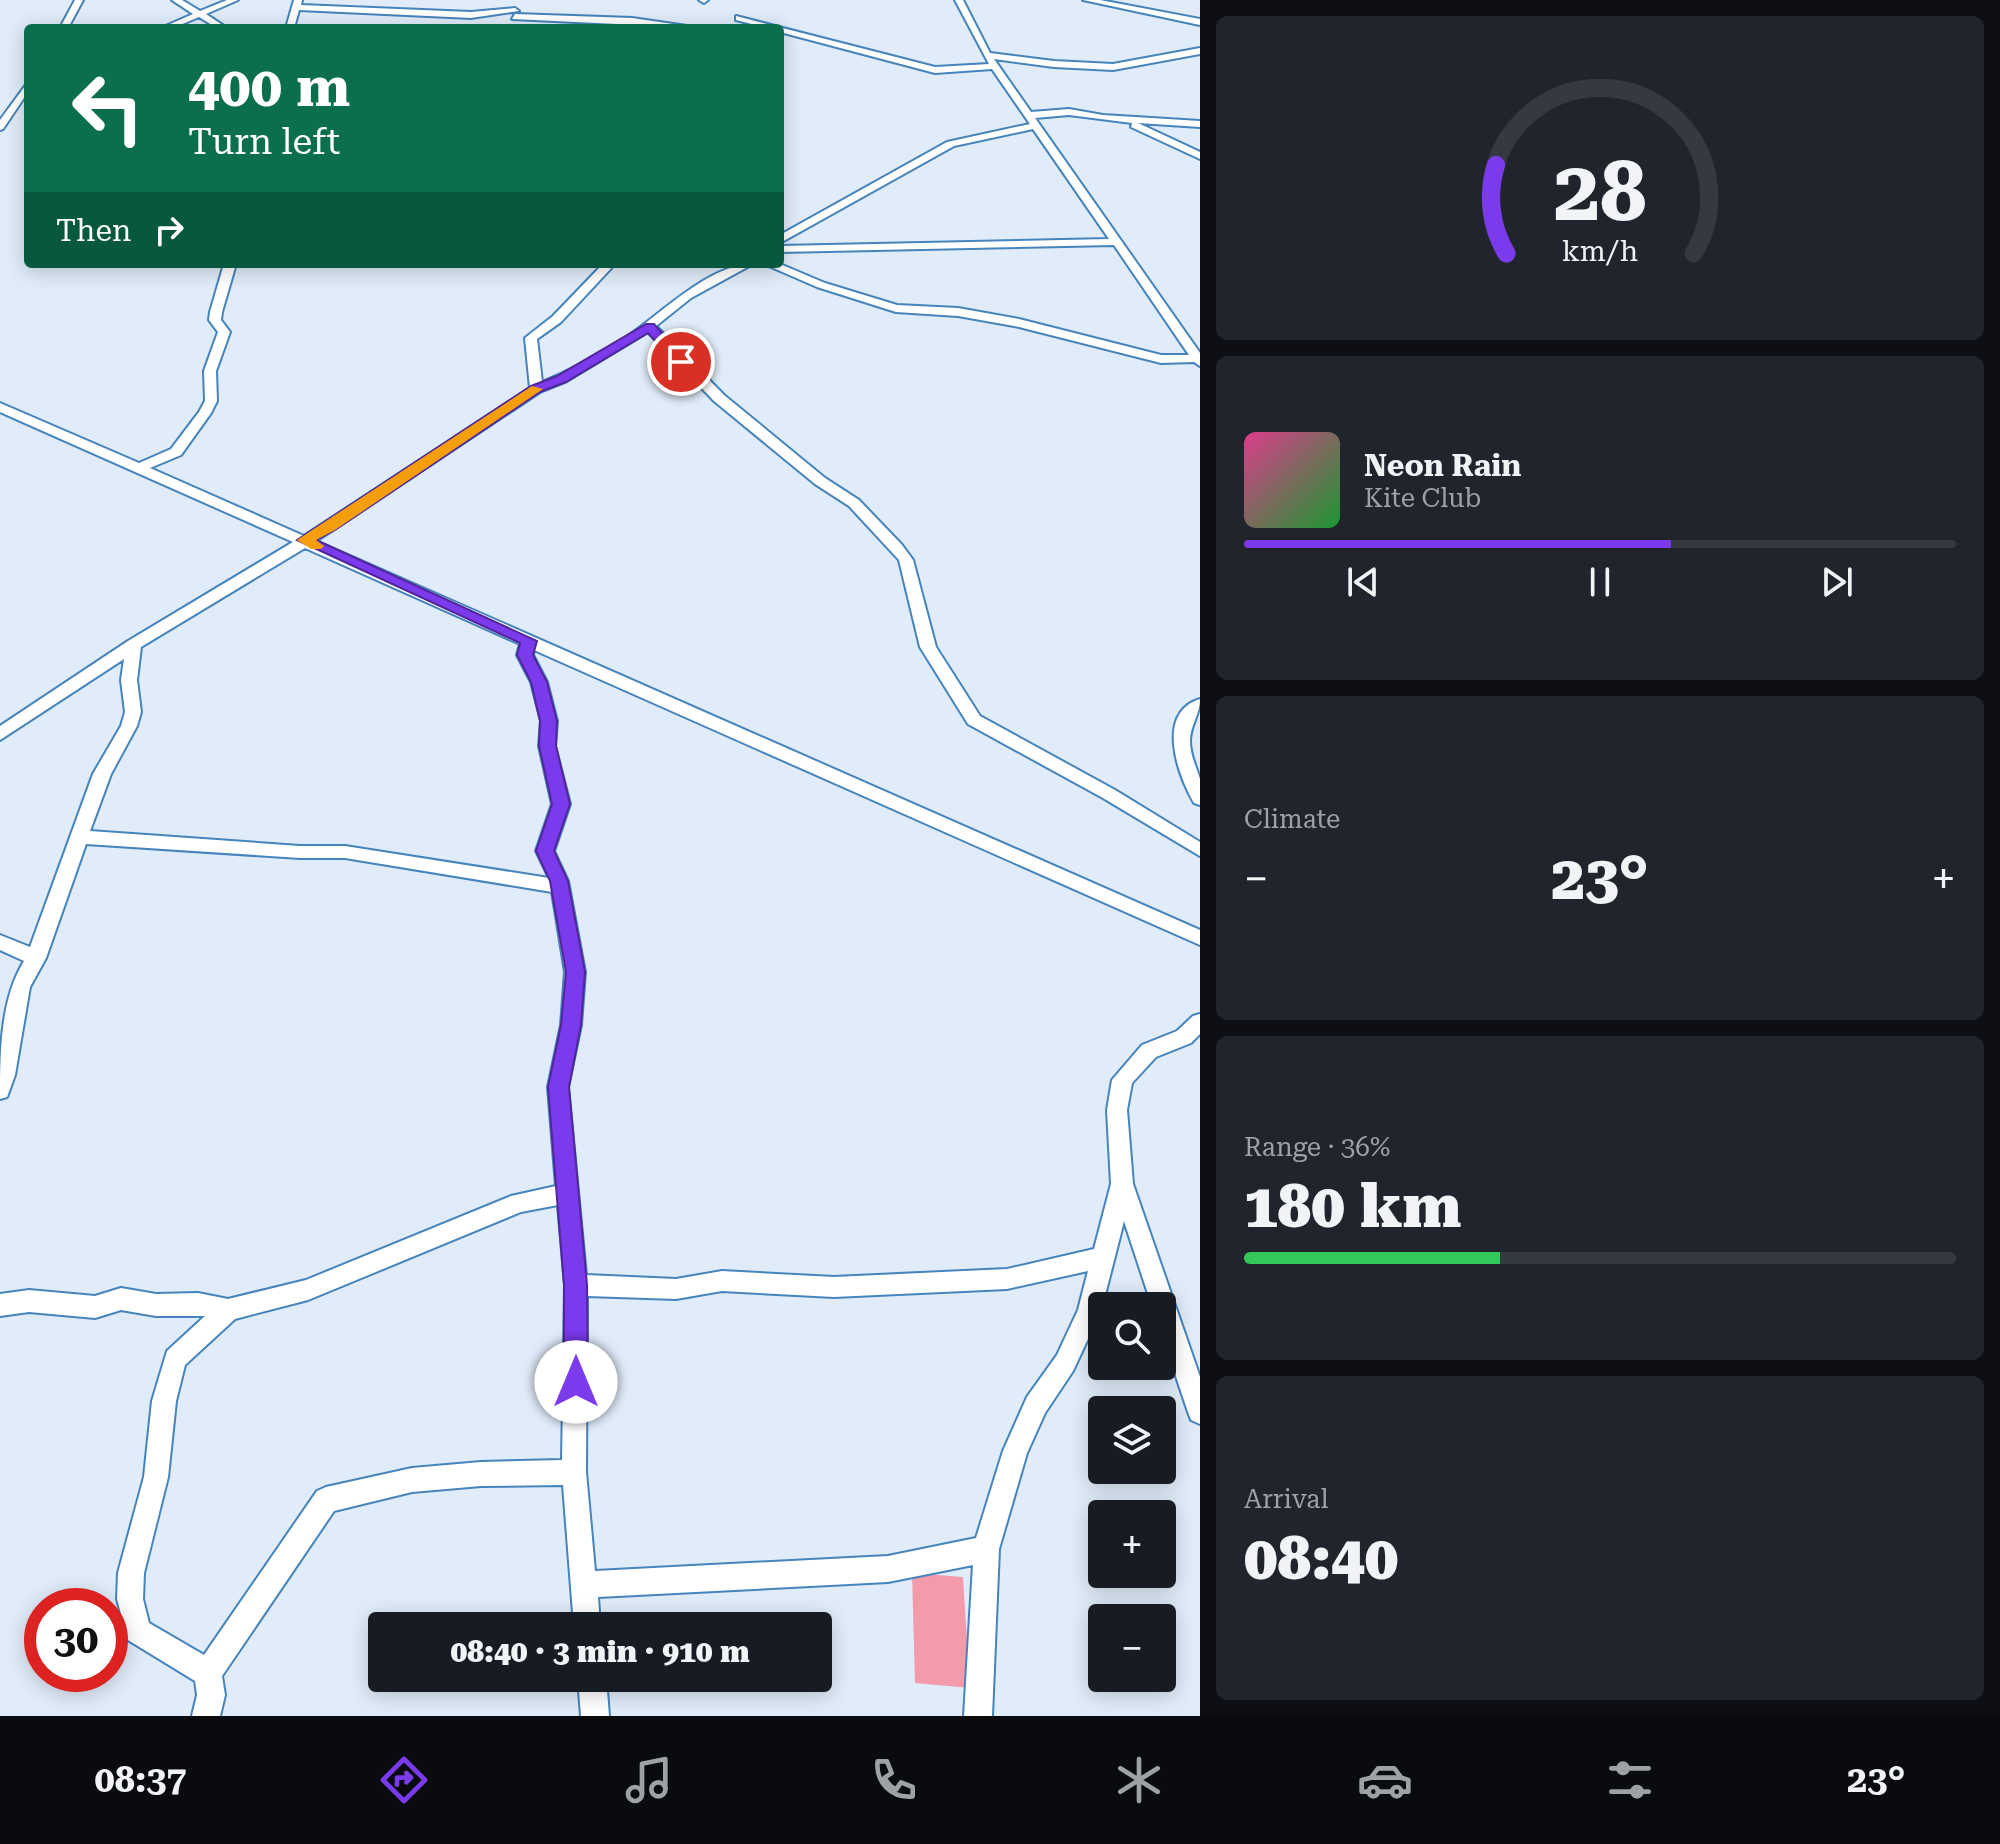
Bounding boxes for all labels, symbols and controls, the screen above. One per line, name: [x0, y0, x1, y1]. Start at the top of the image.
text: 400 m: [188, 54, 350, 120]
icon: left: [56, 56, 160, 160]
text: Turn left: [188, 121, 340, 163]
text: 28: [1553, 143, 1647, 240]
icon: right: [147, 208, 191, 252]
text: Then: [56, 213, 131, 248]
text: km/h: [1562, 234, 1638, 268]
pin: [647, 328, 715, 396]
icon: arrive: [659, 340, 703, 384]
text: Neon Rain: [1364, 448, 1521, 483]
text: Kite Club: [1364, 483, 1481, 513]
icon: previous: [1341, 560, 1385, 604]
icon: pause: [1578, 560, 1622, 604]
icon: next: [1815, 560, 1859, 604]
text: Climate: [1244, 804, 1340, 834]
text: 23°: [1551, 843, 1649, 914]
text: −: [1244, 853, 1269, 905]
text: +: [1931, 853, 1956, 905]
text: Range · 36%: [1244, 1132, 1390, 1162]
text: 180 km: [1244, 1171, 1461, 1242]
map controls: [1088, 1292, 1176, 1692]
button: search: [1088, 1292, 1176, 1380]
position arrow: [534, 1340, 618, 1424]
button: layers: [1088, 1396, 1176, 1484]
text: Arrival: [1244, 1484, 1329, 1514]
button: +: [1088, 1500, 1176, 1588]
text: 08:40: [1244, 1523, 1398, 1594]
speed limit sign: 30: [24, 1588, 128, 1692]
button: −: [1088, 1604, 1176, 1692]
text: 08:40 · 3 min · 910 m: [450, 1634, 750, 1669]
icon: directions: [376, 1752, 432, 1808]
icon: music: [621, 1752, 677, 1808]
icon: phone: [866, 1752, 922, 1808]
icon: climate: [1111, 1752, 1167, 1808]
icon: car: [1357, 1752, 1413, 1808]
icon: filters: [1602, 1752, 1658, 1808]
text: 08:37: [95, 1759, 187, 1801]
text: 23°: [1847, 1759, 1905, 1801]

